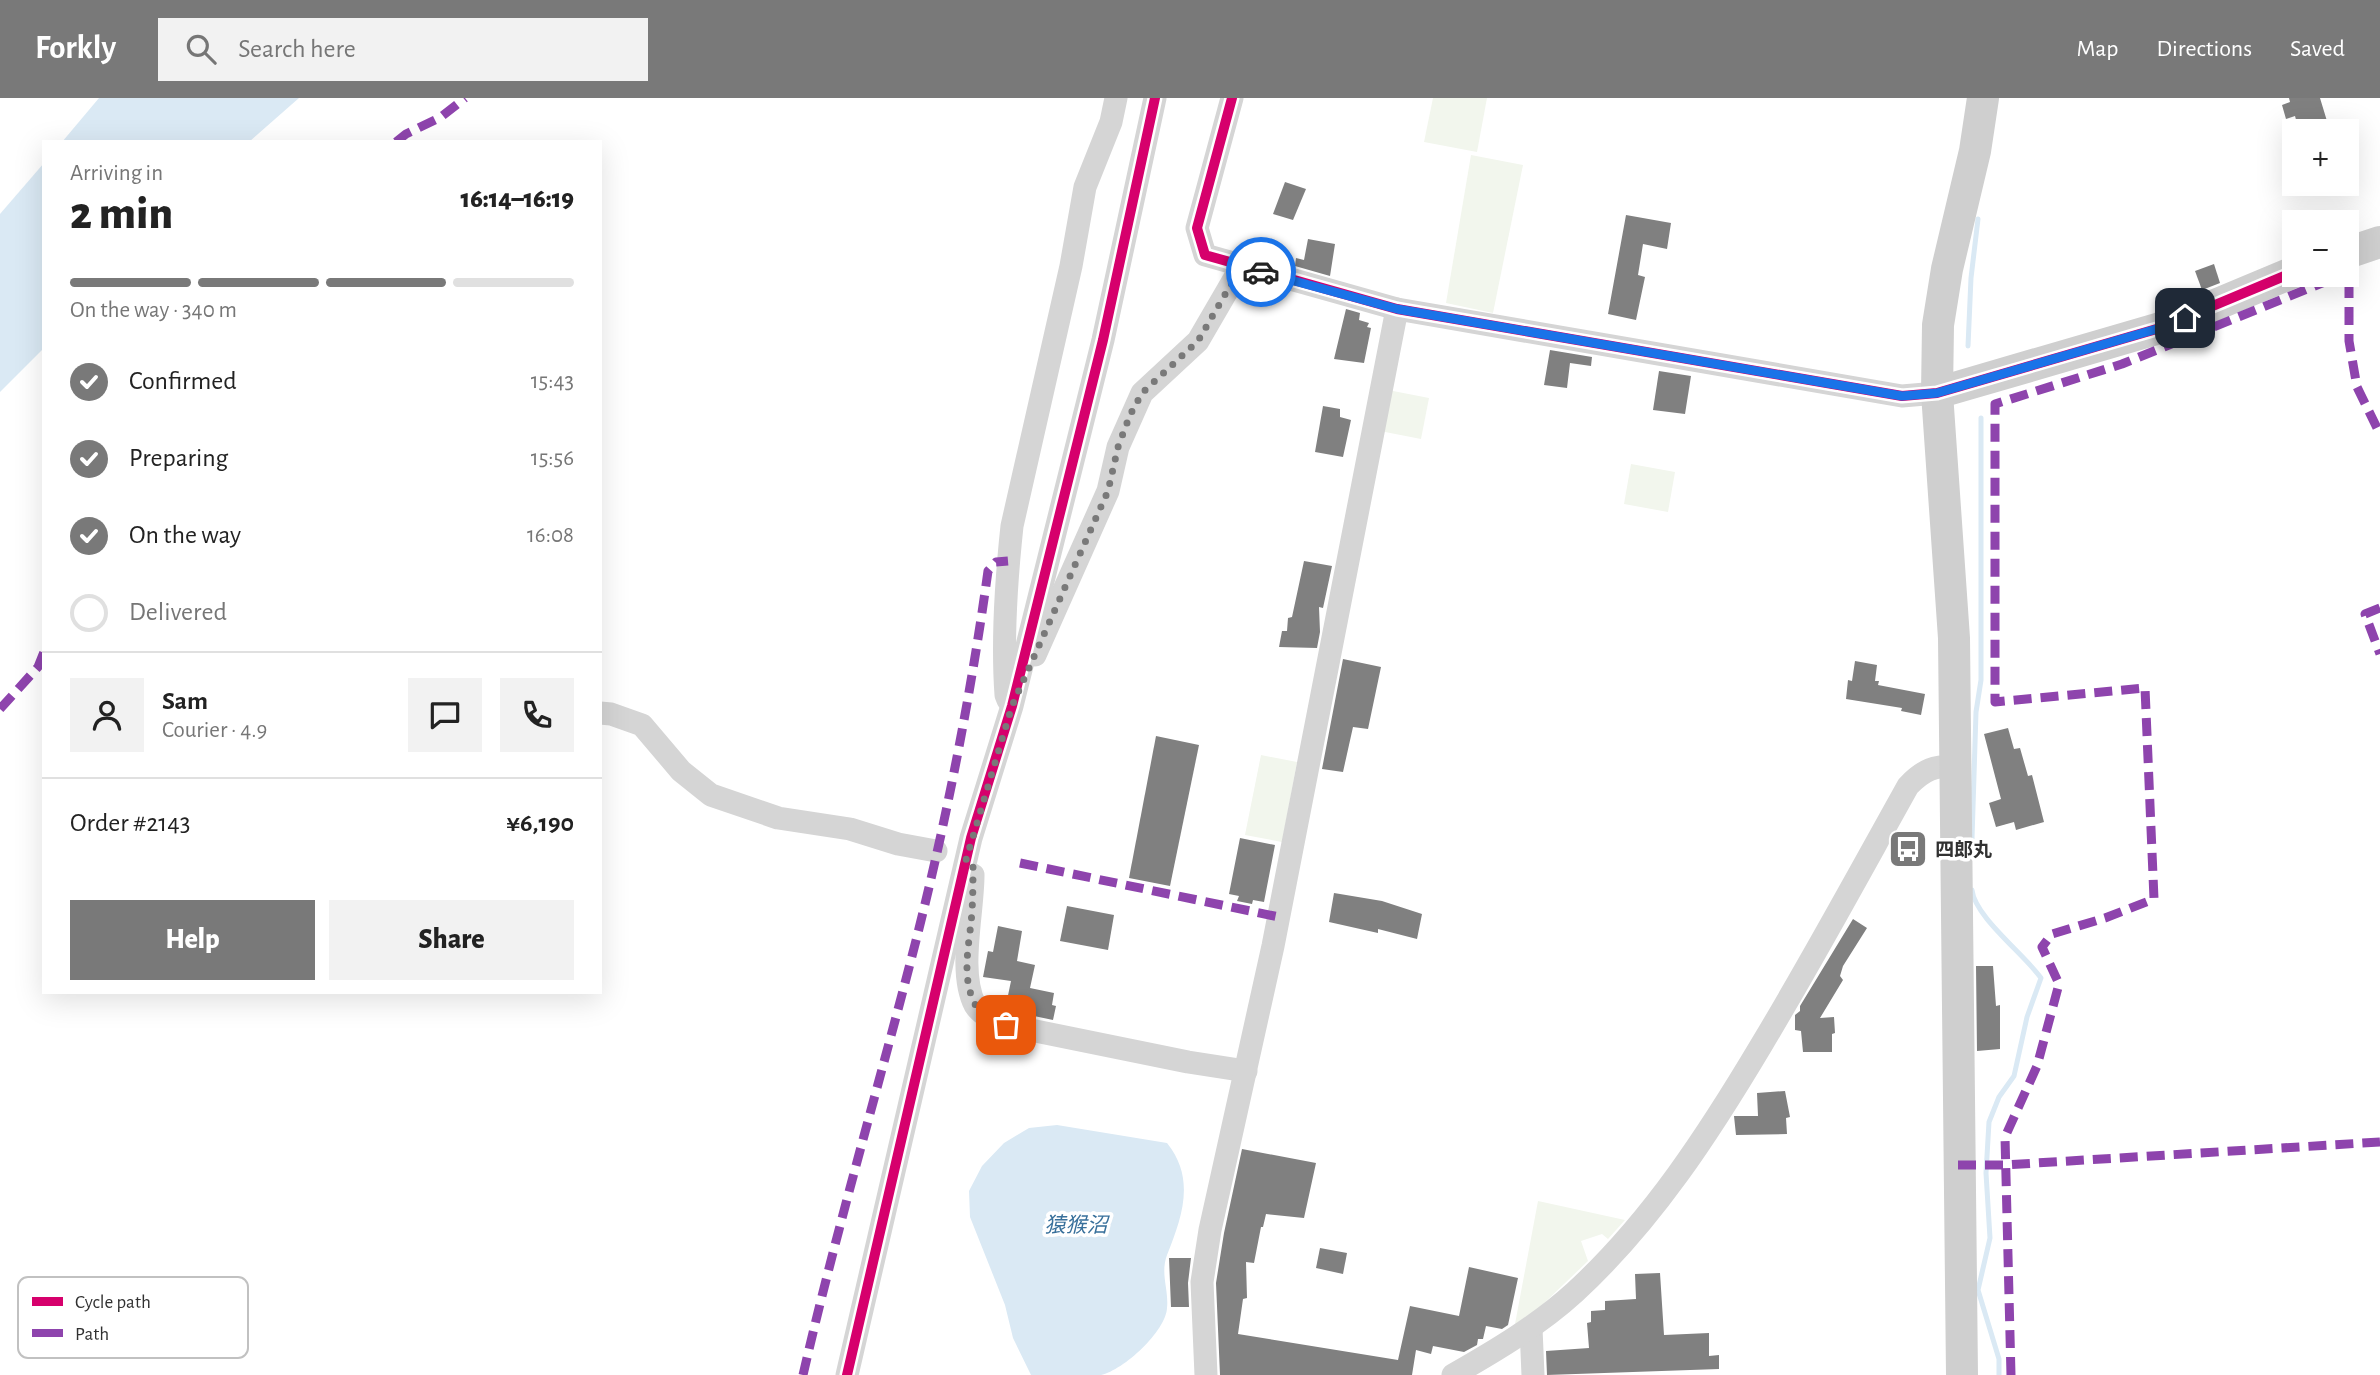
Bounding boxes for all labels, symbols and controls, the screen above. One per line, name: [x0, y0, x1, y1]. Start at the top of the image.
search box: [158, 18, 648, 81]
icon: search: [182, 30, 220, 68]
text: Forkly: [35, 32, 116, 65]
text: Search here: [238, 36, 356, 62]
text: Map: [2076, 37, 2118, 61]
text: Directions: [2156, 37, 2252, 61]
text: Saved: [2290, 37, 2345, 61]
map controls: [2282, 119, 2359, 287]
button: +: [2282, 119, 2359, 196]
text: Arriving in: [70, 162, 163, 185]
text: 16:14–16:19: [461, 186, 574, 212]
text: 2 min: [70, 191, 173, 237]
button: −: [2282, 210, 2359, 287]
courier: [1226, 237, 1296, 307]
icon: car: [1242, 253, 1280, 291]
pin: [2155, 288, 2215, 348]
text: On the way · 340 m: [70, 299, 237, 322]
icon: home: [2166, 299, 2204, 337]
icon: check: [70, 363, 108, 401]
text: Confirmed: [129, 368, 237, 394]
text: 15:43: [531, 370, 574, 393]
icon: check: [70, 440, 108, 478]
text: Preparing: [129, 445, 228, 471]
text: 15:56: [531, 447, 574, 470]
icon: check: [70, 517, 108, 555]
text: On the way: [129, 522, 241, 548]
text: 16:08: [527, 524, 574, 547]
text: Delivered: [129, 599, 227, 625]
button: person: [70, 678, 144, 752]
button: chat: [408, 678, 482, 752]
button: phone: [500, 678, 574, 752]
text: Sam: [162, 688, 208, 714]
text: Courier · 4.9: [162, 719, 267, 742]
text: Order #2143: [70, 810, 190, 836]
text: ¥6,190: [506, 810, 574, 836]
bus stop icon: 四郎丸: [1887, 828, 1929, 870]
place label: 四郎丸: [1935, 840, 1992, 860]
button: Help: [70, 900, 315, 980]
button: Share: [329, 900, 574, 980]
pin: [976, 995, 1036, 1055]
icon: bag: [987, 1006, 1025, 1044]
water label: 猿猴沼: [1045, 1214, 1110, 1236]
legend: [18, 1277, 248, 1358]
text: Cycle path: [75, 1293, 151, 1312]
text: Path: [75, 1325, 109, 1344]

